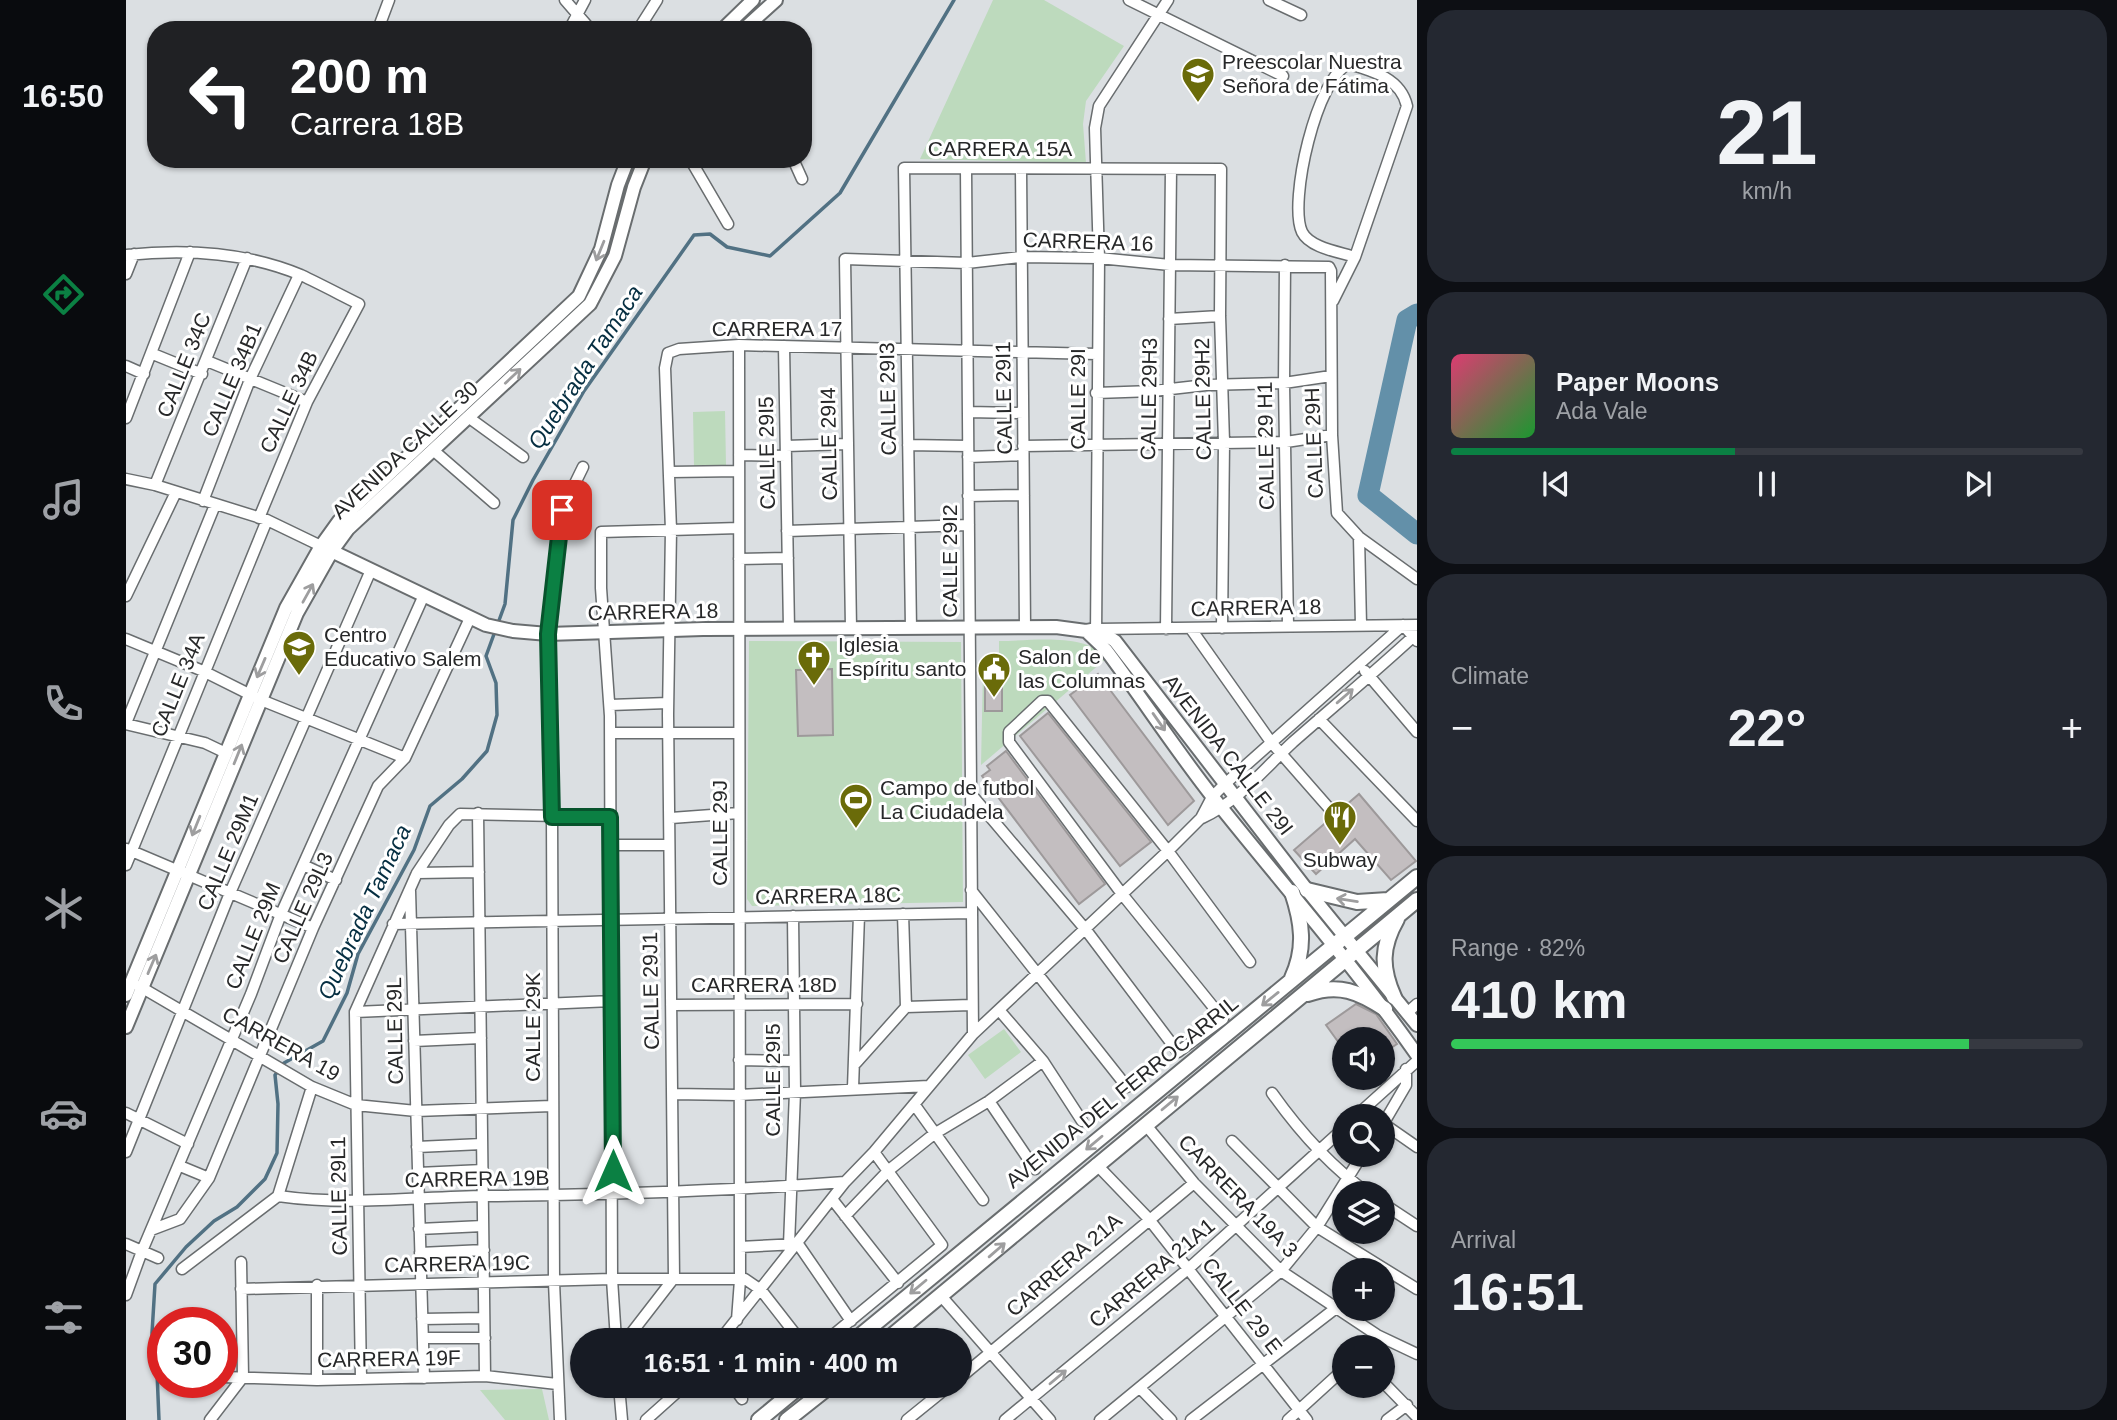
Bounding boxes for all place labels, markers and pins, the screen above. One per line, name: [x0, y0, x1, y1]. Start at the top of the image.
place label: Preescolar Nuestra Señora de Fátima: [1222, 50, 1402, 97]
school or university icon: Preescolar Nuestra Señora de Fátima: [1179, 55, 1217, 104]
pin: [532, 480, 592, 540]
place label: Centro Educativo Salem: [324, 623, 482, 670]
school or university icon: Centro Educativo Salem: [280, 628, 318, 677]
place label: Iglesia Espíritu santo: [838, 633, 966, 680]
church icon: Iglesia Espíritu santo: [795, 638, 833, 687]
place label: Salon de las Columnas: [1018, 645, 1145, 692]
public building icon: Salon de las Columnas: [975, 650, 1013, 699]
place label: Campo de futbol La Ciudadela: [880, 776, 1034, 823]
sports icon: Campo de futbol La Ciudadela: [837, 781, 875, 830]
restaurant icon: Subway: [1321, 798, 1359, 847]
place label: Subway: [1303, 848, 1378, 871]

